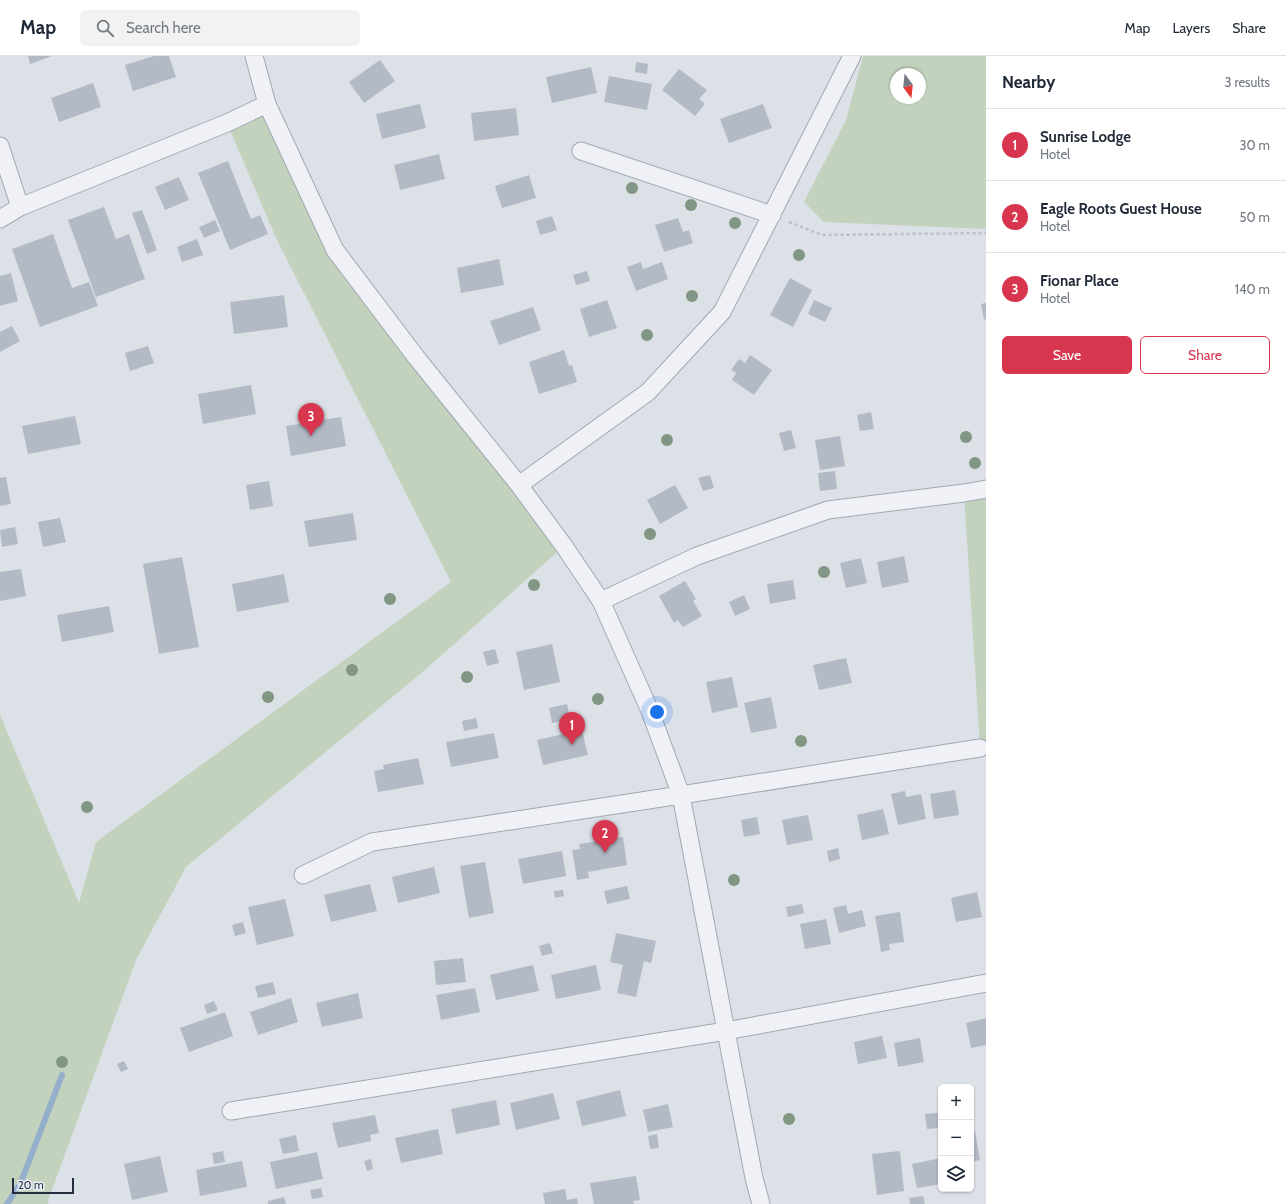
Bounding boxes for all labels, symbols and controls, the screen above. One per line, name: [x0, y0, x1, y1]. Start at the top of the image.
search box: [80, 10, 360, 46]
text: Map: [20, 16, 56, 39]
icon: search: [94, 17, 116, 39]
text: Search here: [126, 19, 201, 37]
text: Map: [1125, 19, 1150, 37]
text: Layers: [1172, 19, 1210, 37]
text: Share: [1232, 19, 1266, 37]
north arrow: [890, 68, 926, 104]
text: Nearby: [1002, 72, 1055, 92]
text: 3 results: [1224, 74, 1270, 90]
text: Sunrise Lodge: [1040, 128, 1131, 146]
text: 1: [1013, 137, 1017, 153]
text: 30 m: [1240, 137, 1270, 153]
text: Hotel: [1040, 146, 1070, 162]
text: Eagle Roots Guest House: [1040, 200, 1202, 218]
text: 2: [1012, 209, 1018, 225]
text: 50 m: [1240, 209, 1270, 225]
text: Hotel: [1040, 218, 1070, 234]
text: Fionar Place: [1040, 272, 1119, 290]
text: 3: [1011, 281, 1019, 297]
text: 140 m: [1235, 281, 1270, 297]
text: Hotel: [1040, 290, 1070, 306]
button: Save: [1002, 336, 1132, 374]
button: Share: [1140, 336, 1270, 374]
pin: 3: [298, 403, 324, 436]
your location: [647, 702, 667, 722]
pin: 1: [559, 712, 585, 745]
pin: 2: [592, 820, 618, 853]
map controls: [938, 1084, 974, 1192]
button: +: [938, 1084, 974, 1120]
button: −: [938, 1120, 974, 1156]
button: layers: [938, 1156, 974, 1192]
scale bar: [12, 1176, 74, 1195]
text: 20 m: [18, 1178, 44, 1192]

